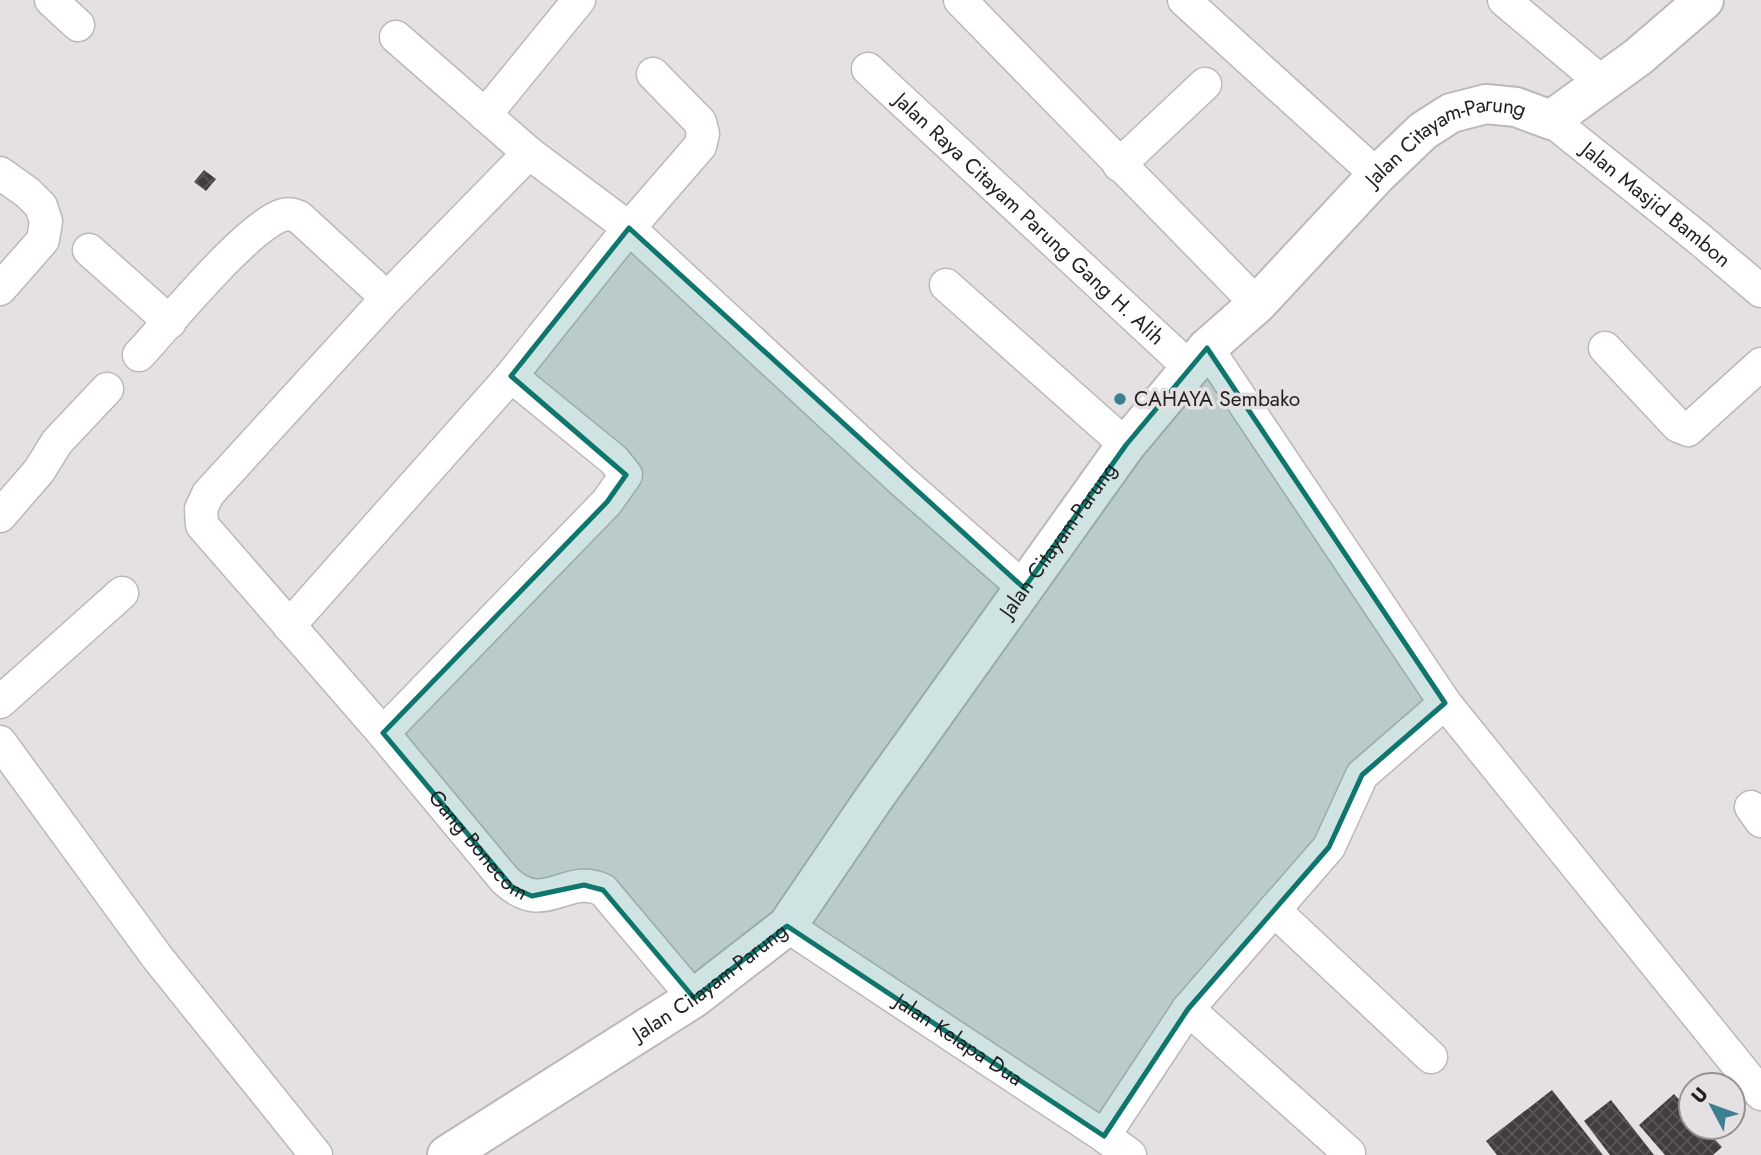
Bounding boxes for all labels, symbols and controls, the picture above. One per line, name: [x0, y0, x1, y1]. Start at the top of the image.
street label: Jalan Raya Citayam Parung Gang H. Alih: [885, 84, 1171, 352]
street label: Jalan Citayam-Parung: [1356, 89, 1531, 196]
street label: Jalan Masjid Bambon: [1573, 133, 1737, 274]
place label: CAHAYA Sembako: [1134, 384, 1300, 414]
marker: CAHAYA Sembako: [1112, 391, 1128, 407]
street label: Jalan Citayam-Parung: [991, 456, 1124, 626]
street label: Gang Bonecom: [421, 783, 533, 908]
street label: Jalan Citayam-Parung: [624, 916, 794, 1050]
street label: Jalan Kelapa Dua: [886, 985, 1029, 1093]
north arrow: [1677, 1071, 1747, 1141]
text: U: [1685, 1081, 1714, 1109]

